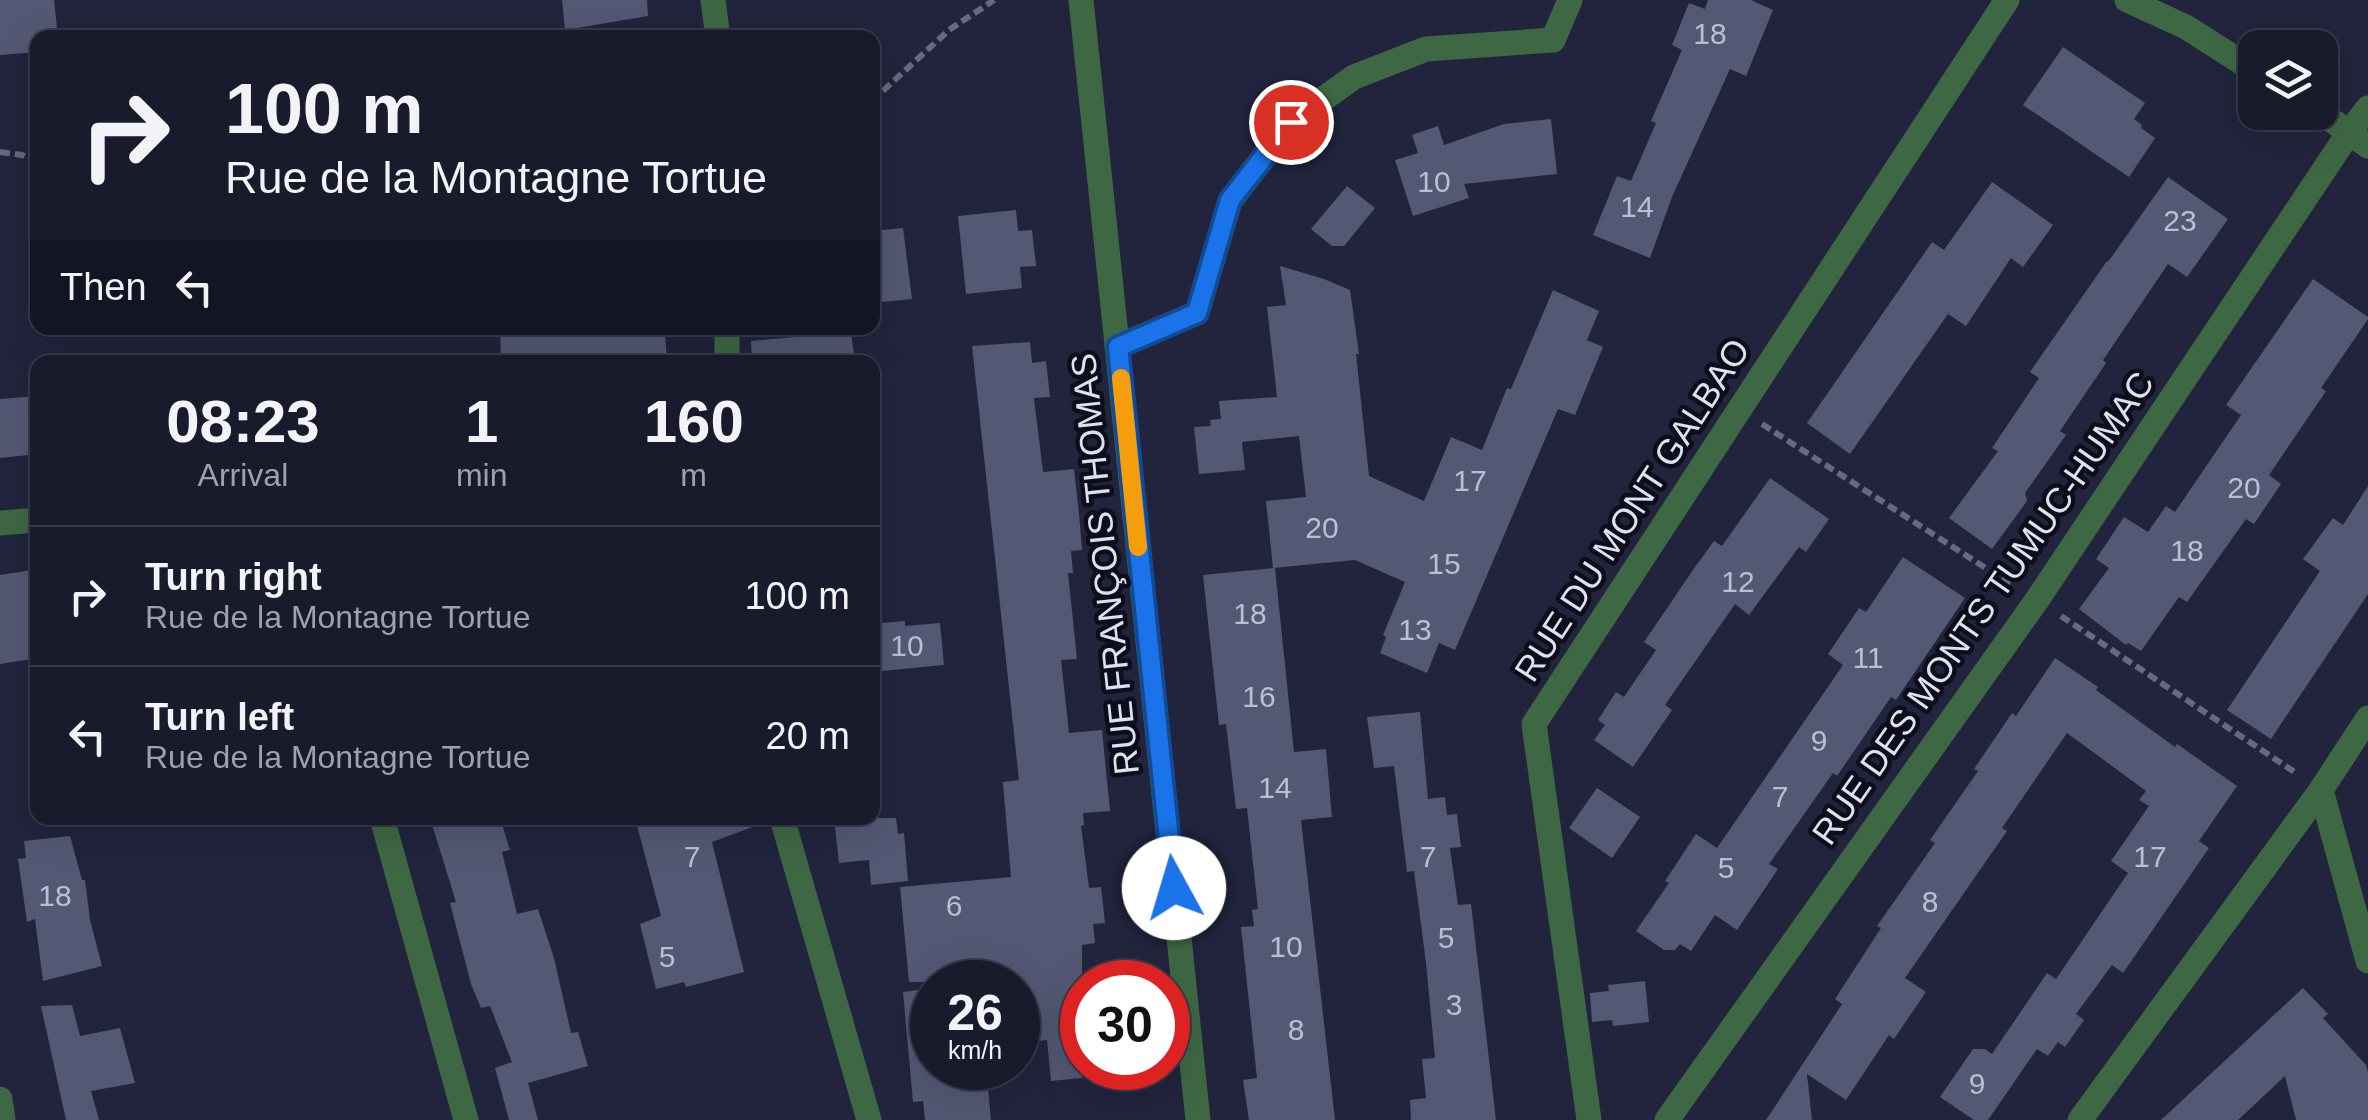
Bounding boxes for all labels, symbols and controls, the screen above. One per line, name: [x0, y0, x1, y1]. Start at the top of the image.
house number: 18: [1693, 17, 1727, 50]
map controls: [2238, 30, 2338, 130]
button: layers: [2238, 30, 2338, 130]
icon: right: [60, 70, 190, 200]
text: 100 m: [225, 70, 423, 148]
pin: [1249, 80, 1334, 165]
icon: arrive: [1264, 95, 1319, 150]
text: Rue de la Montagne Tortue: [225, 152, 767, 203]
house number: 10: [1417, 165, 1451, 198]
house number: 14: [1620, 190, 1654, 223]
house number: 23: [2163, 204, 2197, 237]
icon: left: [167, 260, 222, 315]
text: Then: [60, 266, 147, 308]
street label: RUE DU MONT GALBAO: [1506, 331, 1757, 688]
street label: RUE FRANÇOIS THOMAS: [1063, 352, 1146, 777]
street label: RUE DES MONTS TUMUC-HUMAC: [1804, 364, 2161, 851]
text: 08:23: [166, 388, 320, 455]
text: 1: [465, 388, 498, 455]
text: 160: [644, 388, 744, 455]
text: Arrival: [198, 457, 288, 493]
text: min: [456, 457, 507, 493]
text: m: [680, 457, 707, 493]
house number: 17: [1453, 464, 1487, 497]
house number: 20: [2227, 471, 2261, 504]
house number: 20: [1305, 511, 1339, 544]
house number: 18: [2170, 534, 2204, 567]
house number: 15: [1427, 547, 1461, 580]
text: Turn right: [145, 556, 322, 598]
house number: 12: [1721, 565, 1755, 598]
icon: right: [60, 569, 115, 624]
text: 100 m: [744, 575, 850, 617]
house number: 18: [1233, 597, 1267, 630]
text: Rue de la Montagne Tortue: [145, 599, 530, 635]
house number: 13: [1398, 613, 1432, 646]
house number: 10: [890, 629, 924, 662]
house number: 11: [1852, 641, 1884, 674]
house number: 16: [1242, 680, 1276, 713]
text: Turn left: [145, 696, 294, 738]
icon: left: [60, 709, 115, 764]
text: 20 m: [766, 715, 850, 757]
house number: 9: [1811, 724, 1827, 757]
text: Rue de la Montagne Tortue: [145, 739, 530, 775]
house number: 14: [1258, 771, 1292, 804]
house number: 7: [1772, 780, 1788, 813]
position arrow: [1122, 836, 1226, 940]
house number: 7: [684, 840, 700, 873]
house number: 7: [1420, 840, 1436, 873]
house number: 17: [2133, 840, 2167, 873]
house number: 5: [1718, 851, 1734, 884]
house number: 18: [38, 879, 72, 912]
house number: 8: [1922, 885, 1938, 918]
house number: 6: [946, 889, 962, 922]
house number: 5: [1438, 921, 1454, 954]
house number: 10: [1269, 930, 1303, 963]
house number: 5: [659, 940, 675, 973]
speed limit sign: 30: [1060, 960, 1190, 1090]
text: 26: [947, 985, 1003, 1041]
house number: 3: [1446, 988, 1462, 1021]
house number: 8: [1288, 1013, 1304, 1046]
text: km/h: [948, 1036, 1002, 1064]
house number: 9: [1969, 1067, 1985, 1100]

